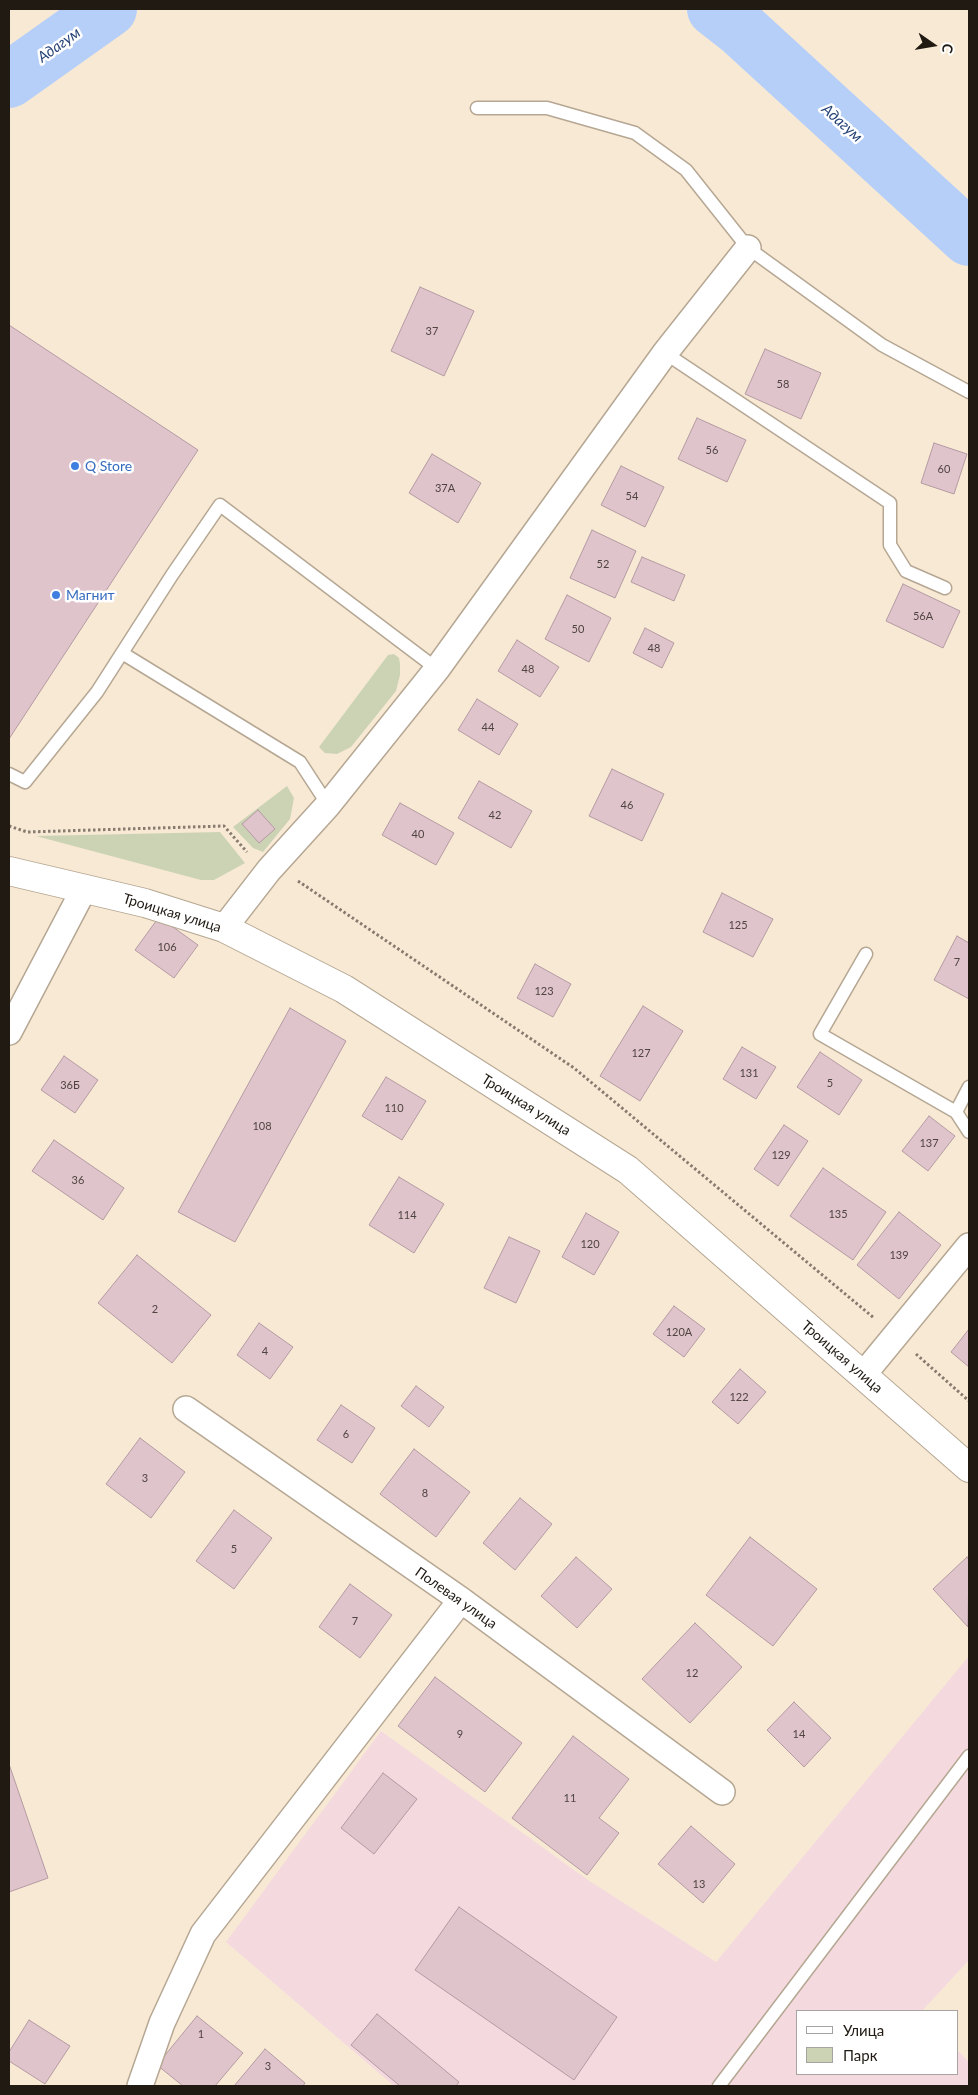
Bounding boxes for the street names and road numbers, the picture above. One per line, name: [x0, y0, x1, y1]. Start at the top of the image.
street label: Троицкая улица: [121, 890, 223, 936]
street label: Троицкая улица: [478, 1071, 574, 1139]
street label: Троицкая улица: [798, 1317, 886, 1397]
street label: Полевая улица: [412, 1564, 500, 1632]

